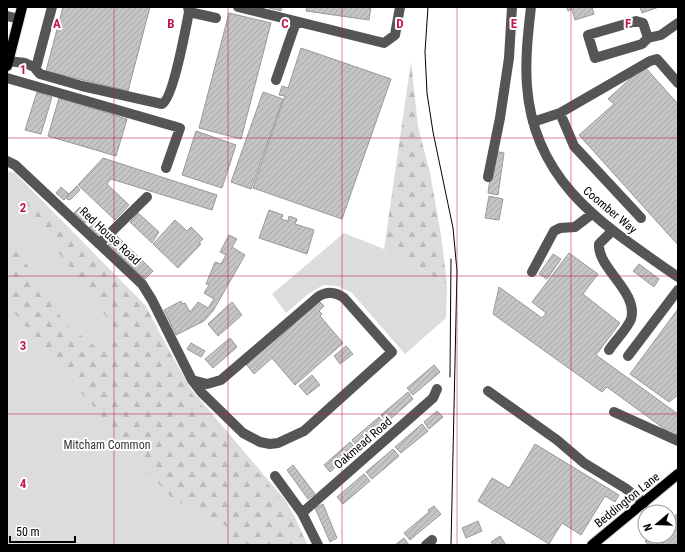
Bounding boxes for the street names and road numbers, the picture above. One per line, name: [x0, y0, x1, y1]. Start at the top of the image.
street label: Coomber Way: [580, 184, 640, 236]
street label: Red House Road: [77, 204, 143, 268]
street label: Oakmead Road: [331, 414, 395, 472]
street label: Beddington Lane: [592, 469, 663, 530]

